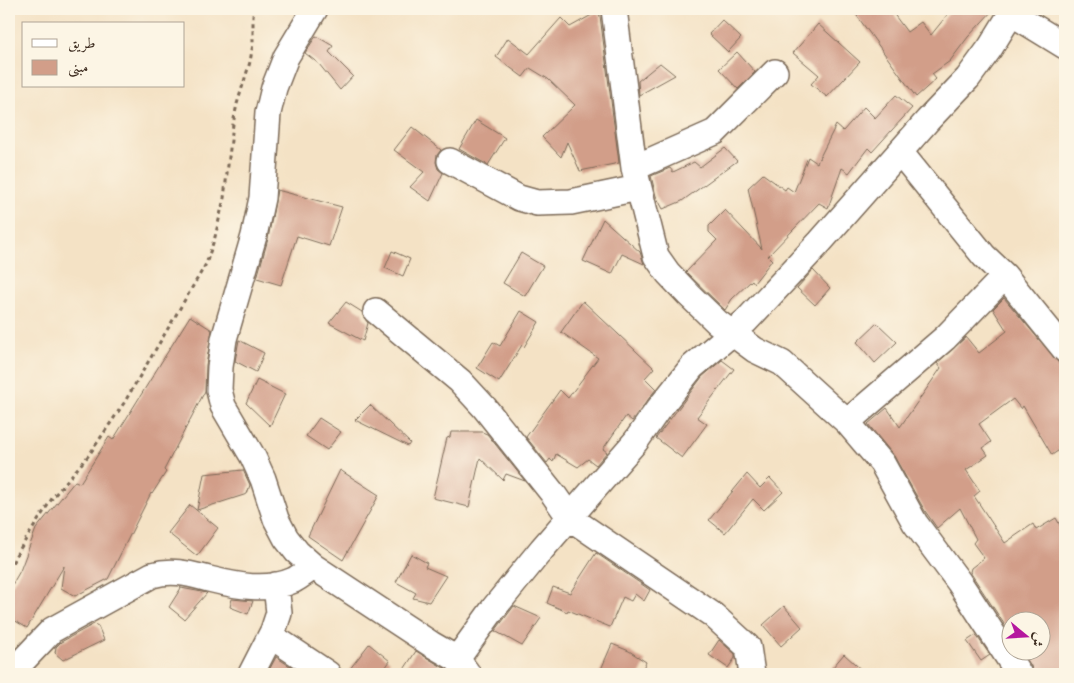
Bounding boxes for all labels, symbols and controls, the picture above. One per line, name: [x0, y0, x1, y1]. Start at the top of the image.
legend: [22, 22, 185, 88]
text: طريق: [68, 34, 95, 53]
text: مبنى: [68, 58, 88, 78]
north arrow: [1002, 610, 1052, 660]
text: ش: [1028, 631, 1048, 649]

